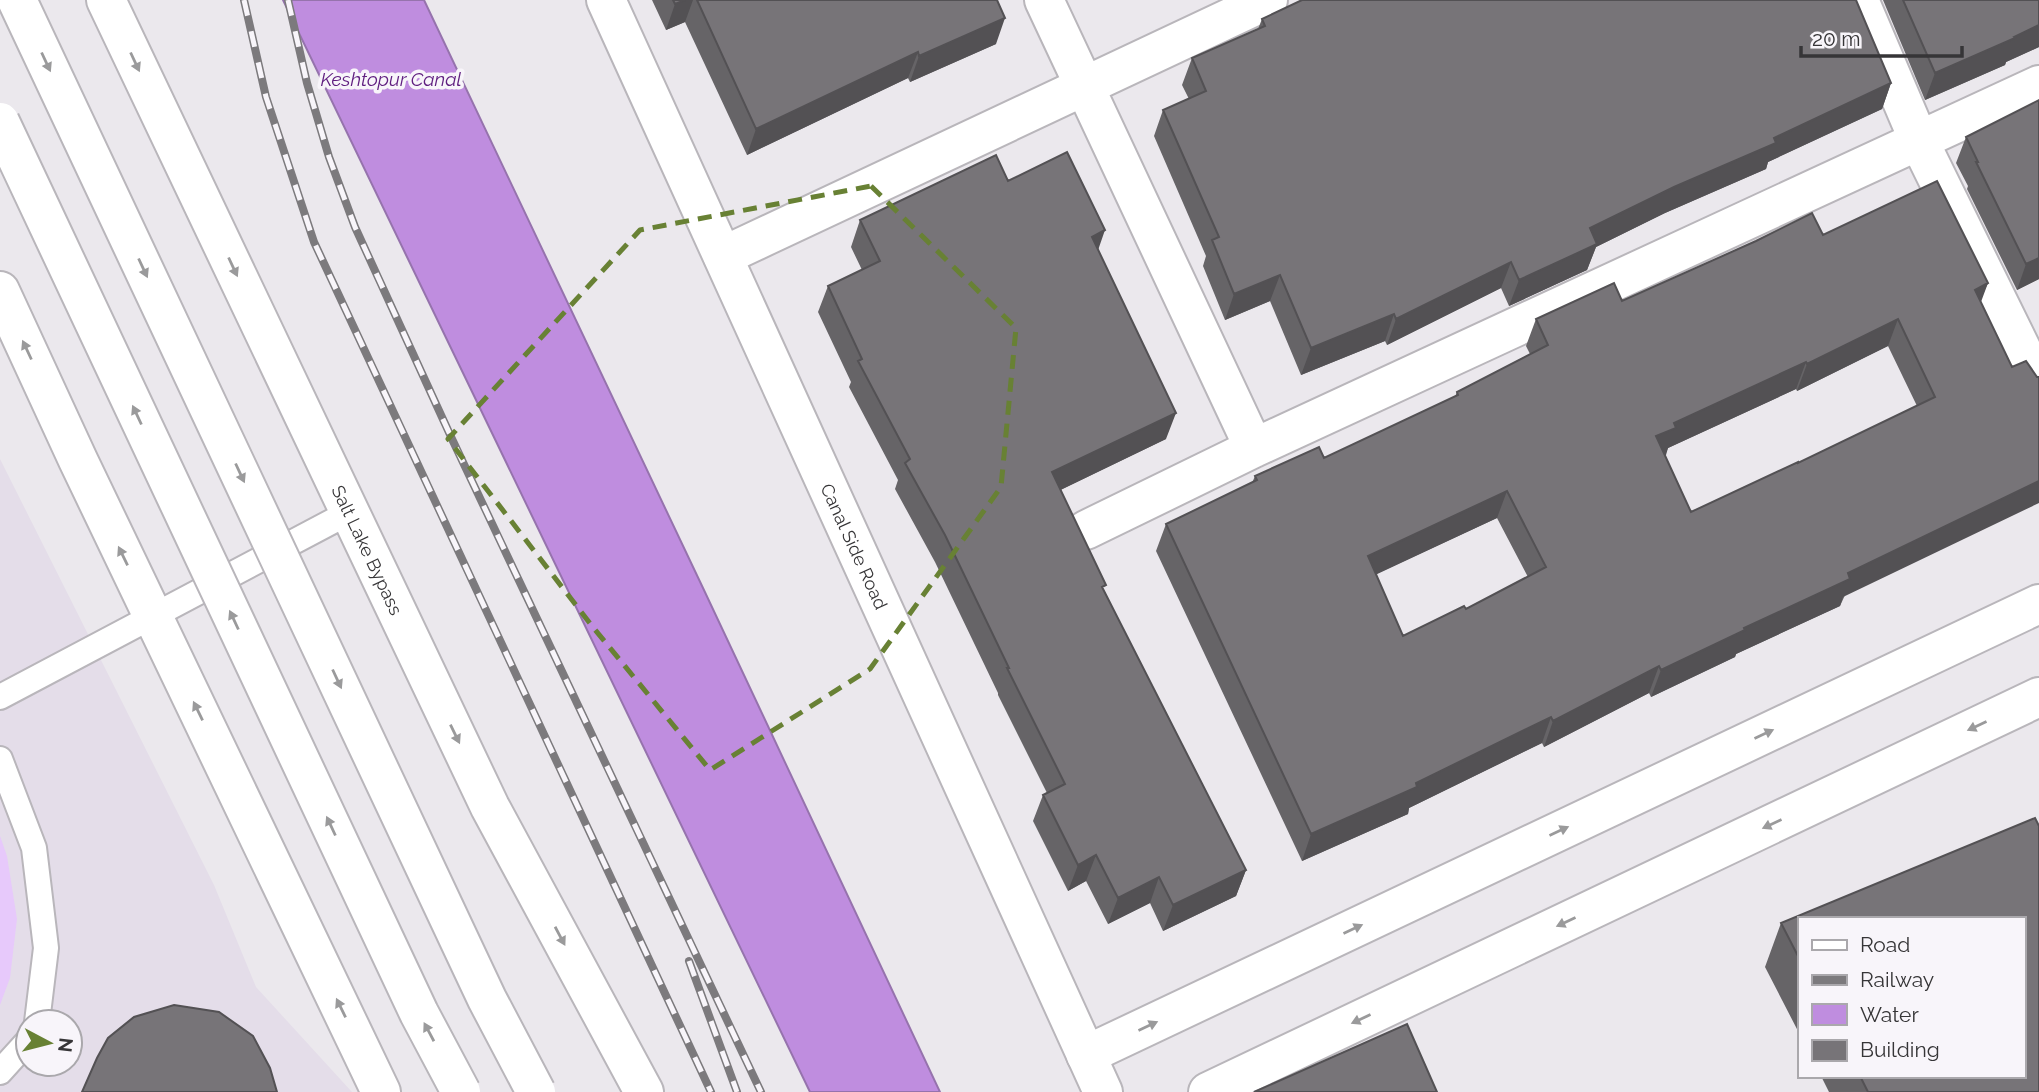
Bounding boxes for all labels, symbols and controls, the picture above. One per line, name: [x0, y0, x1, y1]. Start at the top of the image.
scale bar: [1801, 14, 1962, 58]
text: 20 m: [1812, 26, 1860, 51]
one-way arrow: [40, 52, 52, 72]
one-way arrow: [130, 52, 141, 72]
water label: Keshtopur Canal: [320, 68, 462, 90]
one-way arrow: [138, 257, 149, 278]
one-way arrow: [227, 257, 239, 277]
one-way arrow: [21, 340, 33, 360]
one-way arrow: [132, 404, 143, 425]
one-way arrow: [234, 463, 246, 483]
street label: Canal Side Road: [817, 480, 892, 612]
street label: Salt Lake Bypass: [328, 482, 408, 618]
one-way arrow: [118, 546, 129, 566]
one-way arrow: [229, 610, 240, 631]
one-way arrow: [331, 669, 343, 689]
one-way arrow: [192, 701, 204, 721]
one-way arrow: [1967, 721, 1987, 732]
one-way arrow: [449, 724, 461, 744]
one-way arrow: [1754, 728, 1774, 740]
one-way arrow: [325, 816, 337, 836]
one-way arrow: [1762, 818, 1782, 830]
one-way arrow: [1549, 826, 1569, 837]
one-way arrow: [1556, 916, 1576, 927]
legend: [1798, 917, 2025, 1078]
one-way arrow: [1343, 923, 1363, 935]
one-way arrow: [553, 926, 565, 946]
text: Road: [1860, 932, 1910, 957]
text: Railway: [1860, 967, 1934, 992]
one-way arrow: [335, 998, 347, 1018]
text: Water: [1860, 1002, 1919, 1027]
north arrow: [14, 1008, 84, 1078]
one-way arrow: [1351, 1014, 1371, 1025]
one-way arrow: [1137, 1020, 1158, 1031]
one-way arrow: [423, 1022, 435, 1042]
text: N: [54, 1037, 78, 1054]
text: Building: [1860, 1037, 1940, 1062]

